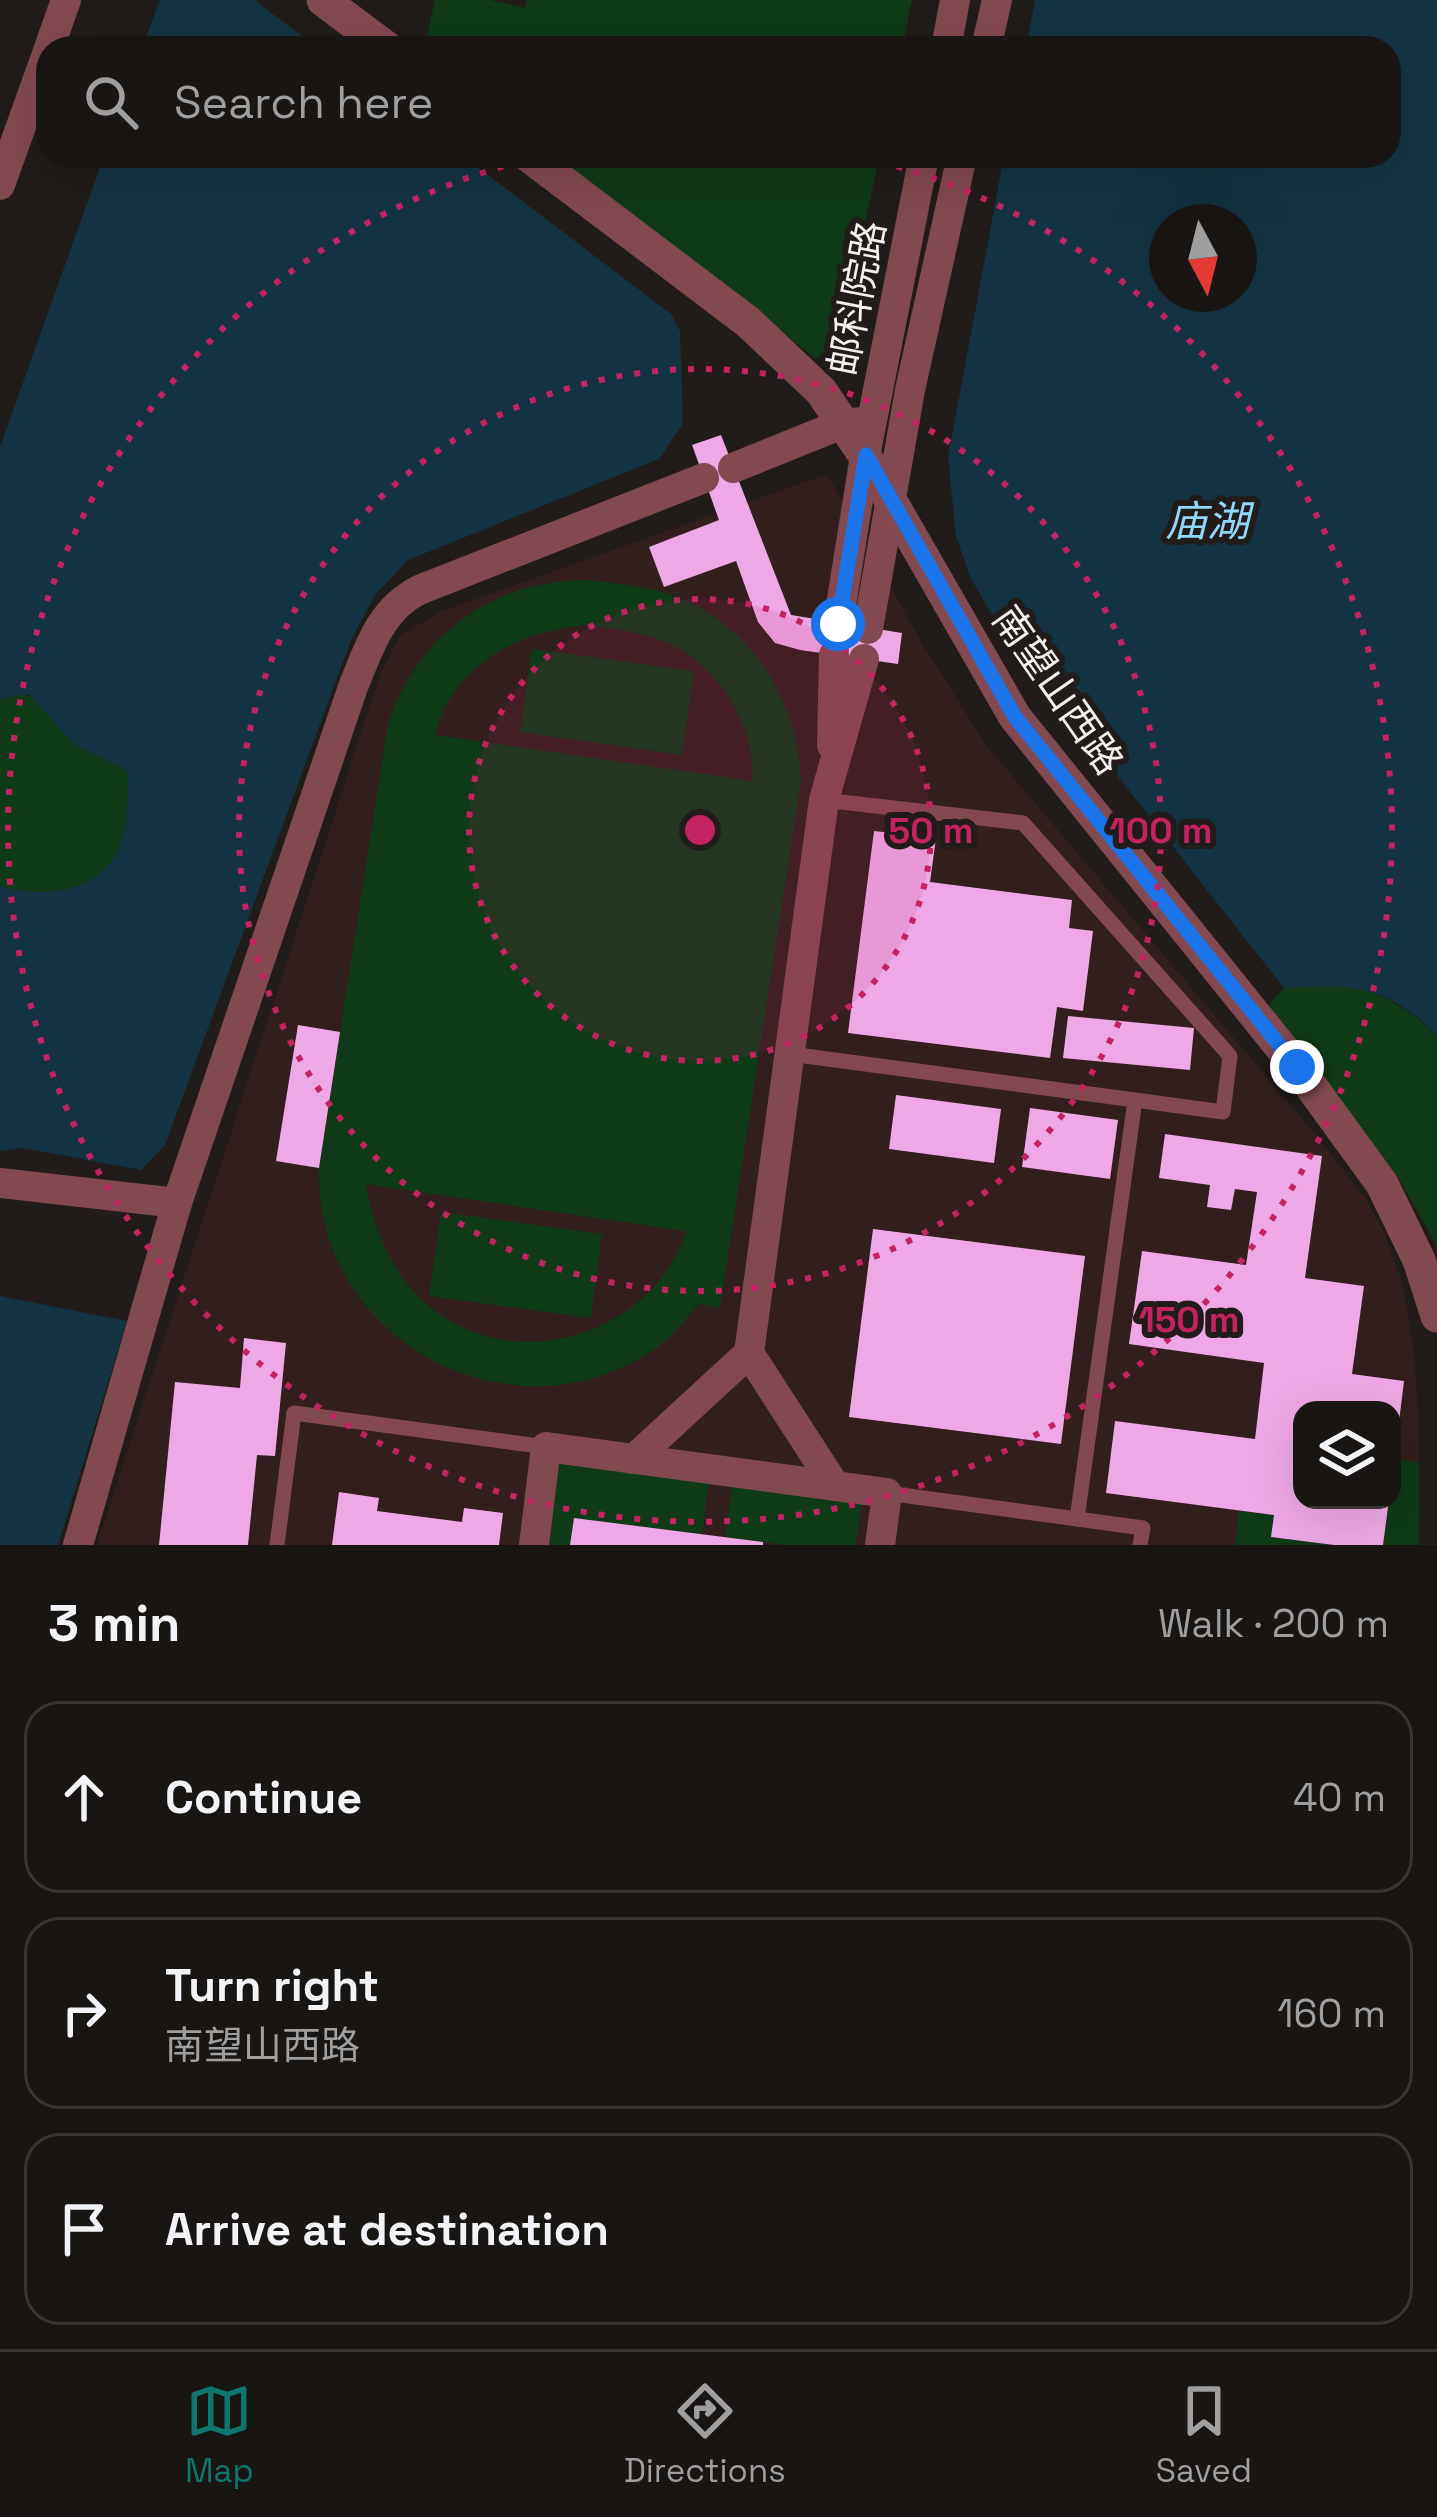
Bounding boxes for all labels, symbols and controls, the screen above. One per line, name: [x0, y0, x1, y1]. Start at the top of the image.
search box: [36, 36, 1401, 168]
icon: search: [78, 69, 144, 135]
text: Search here: [174, 74, 433, 131]
north arrow: [1149, 204, 1257, 312]
street label: 邮科院路: [818, 217, 896, 379]
water label: 庙湖: [1165, 495, 1255, 548]
street label: 南望山西路: [982, 596, 1134, 784]
route start: [811, 597, 865, 651]
text: 50 m: [889, 808, 973, 854]
text: 100 m: [1110, 808, 1212, 854]
centre of rings: [679, 809, 721, 851]
route end: [1270, 1040, 1324, 1094]
text: 150 m: [1138, 1297, 1240, 1343]
map controls: [1293, 1401, 1401, 1509]
button: layers: [1293, 1401, 1401, 1509]
text: 3 min: [48, 1591, 181, 1656]
text: Walk · 200 m: [1158, 1599, 1389, 1648]
icon: ahead: [51, 1764, 117, 1830]
text: Continue: [165, 1769, 362, 1826]
text: 40 m: [1293, 1773, 1386, 1822]
text: Turn right: [165, 1957, 379, 2014]
icon: right: [51, 1980, 117, 2046]
text: 160 m: [1277, 1989, 1386, 2038]
text: 南望山西路: [165, 2021, 360, 2070]
icon: arrive: [51, 2196, 117, 2262]
text: Arrive at destination: [165, 2201, 609, 2258]
tab: Map: [185, 2378, 254, 2492]
tab: Directions: [624, 2378, 786, 2492]
tab: Saved: [1156, 2378, 1252, 2492]

